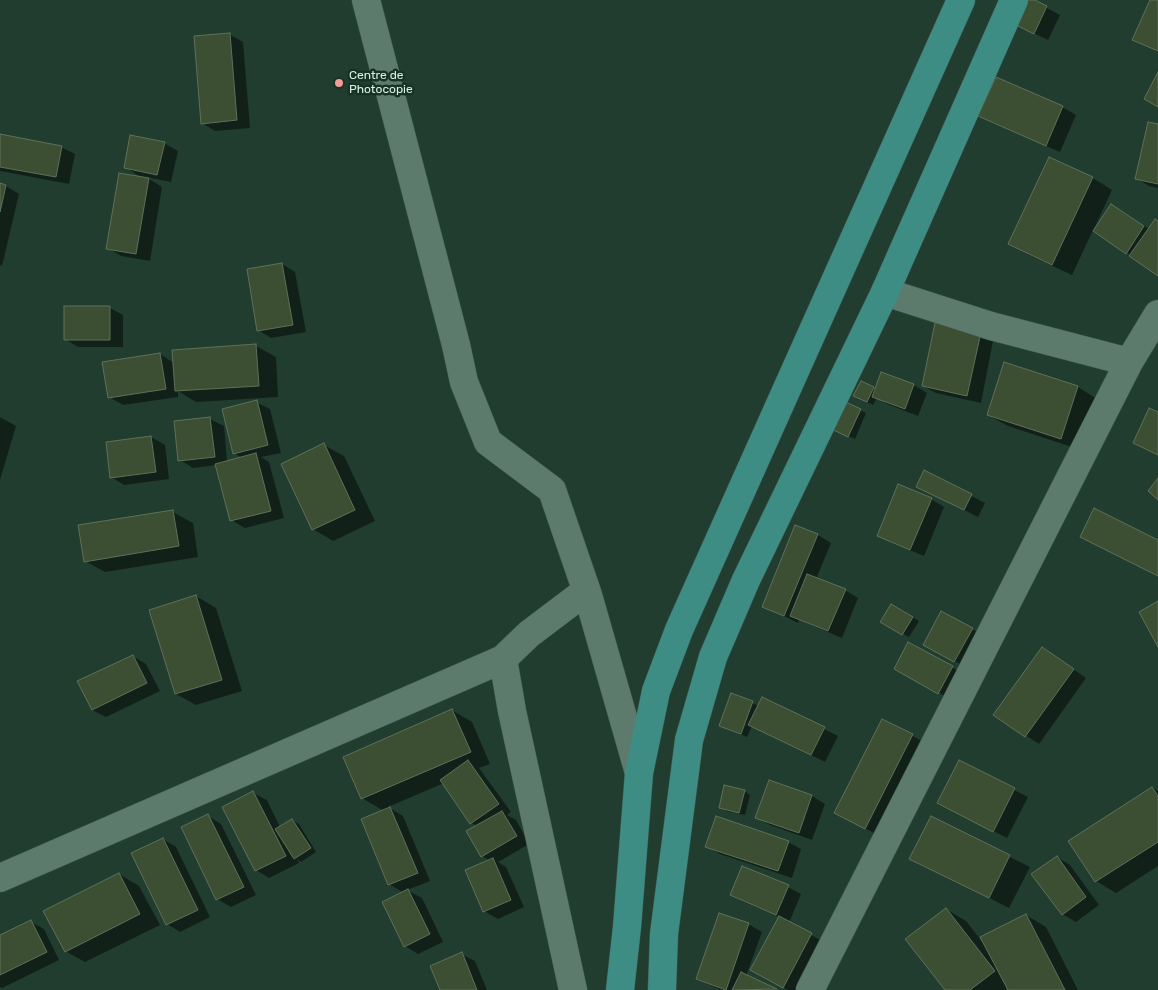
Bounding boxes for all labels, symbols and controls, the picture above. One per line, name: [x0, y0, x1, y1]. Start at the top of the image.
place label: Centre de Photocopie: [349, 69, 413, 97]
marker: Centre de Photocopie: [333, 77, 345, 89]

